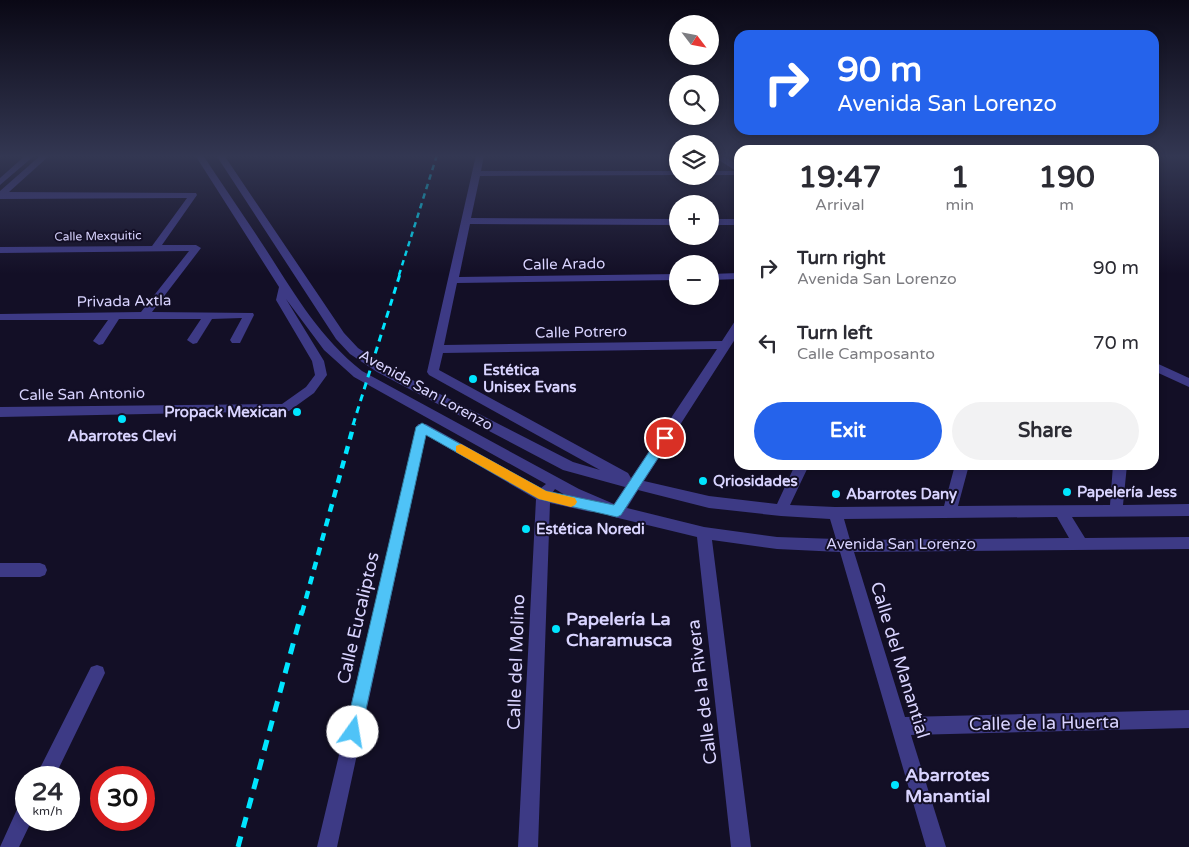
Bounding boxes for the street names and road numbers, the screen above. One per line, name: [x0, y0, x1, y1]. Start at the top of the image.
street label: Calle Mexquitic: [54, 228, 142, 244]
street label: Calle Arado: [523, 254, 605, 274]
street label: Privada Axtla: [76, 291, 172, 311]
street label: Calle Potrero: [535, 322, 627, 342]
street label: Avenida San Lorenzo: [356, 346, 496, 434]
street label: Calle San Antonio: [19, 384, 145, 404]
street label: Avenida San Lorenzo: [826, 535, 976, 553]
street label: Calle Eucaliptos: [332, 550, 384, 686]
street label: Calle del Manantial: [866, 579, 934, 741]
street label: Calle del Molino: [503, 594, 529, 730]
street label: Calle de la Rivera: [682, 618, 722, 766]
street label: Calle de la Huerta: [969, 711, 1119, 735]

